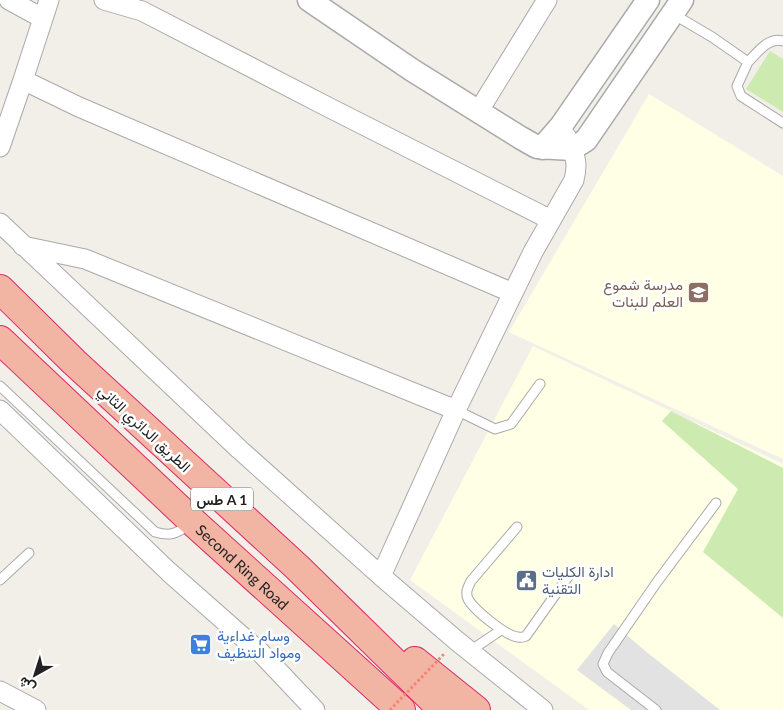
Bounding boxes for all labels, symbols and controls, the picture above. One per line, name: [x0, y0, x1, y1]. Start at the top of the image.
place label: مدرسة شموع العلم للبنات: [603, 275, 683, 312]
school or university icon: مدرسة شموع العلم للبنات: [687, 281, 711, 305]
street label: الطريق الدائري الثاني: [92, 381, 195, 479]
road number: طس A 1: [191, 488, 253, 510]
street label: Second Ring Road: [193, 520, 292, 613]
place label: ادارة الكليات التقنية: [542, 562, 614, 598]
public building icon: ادارة الكليات التقنية: [514, 568, 538, 592]
place label: وسام غداءية ومواد التنظيف: [217, 626, 301, 662]
supermarket icon: وسام غداءية ومواد التنظيف: [189, 632, 213, 656]
north arrow: [10, 650, 60, 700]
text: ش: [14, 673, 39, 697]

